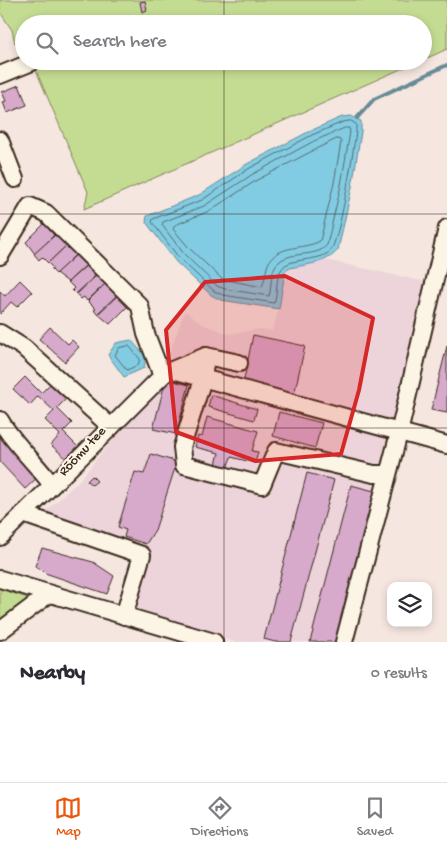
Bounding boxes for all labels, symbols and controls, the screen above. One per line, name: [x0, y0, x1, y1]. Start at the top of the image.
search box: [15, 15, 432, 70]
icon: search: [33, 29, 61, 57]
text: Search here: [73, 31, 167, 54]
street label: Rõõmu tee: [56, 423, 111, 480]
map controls: [387, 582, 432, 627]
button: layers: [387, 582, 432, 627]
text: Nearby: [20, 662, 85, 687]
text: 0 results: [371, 665, 427, 684]
tab: Map: [54, 794, 82, 841]
tab: Directions: [191, 794, 248, 841]
tab: Saved: [357, 794, 393, 841]

